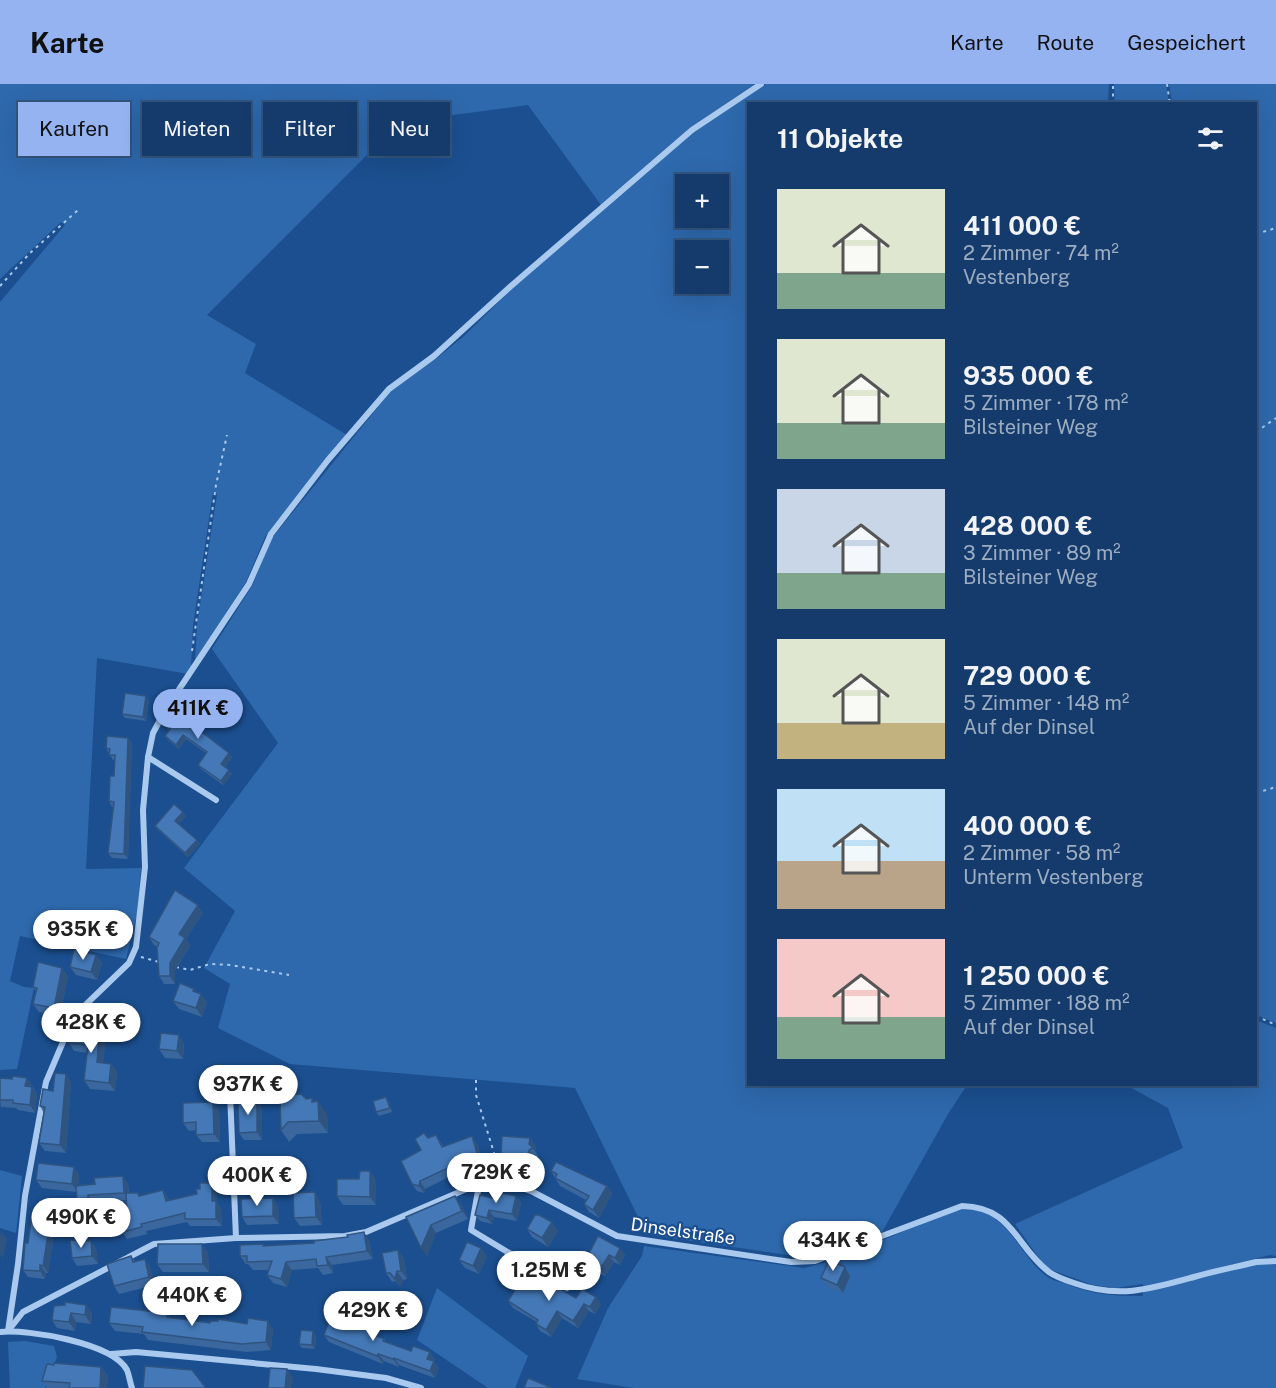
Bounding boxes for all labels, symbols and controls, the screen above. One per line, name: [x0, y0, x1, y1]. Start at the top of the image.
text: Karte: [30, 26, 104, 59]
text: Karte: [950, 30, 1004, 55]
text: Route: [1037, 30, 1094, 55]
text: Gespeichert: [1127, 30, 1246, 55]
chip: Kaufen: [18, 102, 130, 156]
chip: Mieten: [142, 102, 251, 156]
chip: Filter: [263, 102, 357, 156]
chip: Neu: [369, 102, 450, 156]
icon: filters: [1194, 122, 1227, 155]
text: 11 Objekte: [777, 123, 903, 154]
map controls: [675, 174, 729, 294]
button: +: [675, 174, 729, 228]
text: 411 000 €: [963, 210, 1081, 241]
icon: home: [825, 213, 897, 285]
button: −: [675, 240, 729, 294]
text: 2 Zimmer · 74 m²: [963, 241, 1119, 265]
text: Vestenberg: [963, 265, 1070, 289]
text: 935 000 €: [963, 360, 1094, 391]
icon: home: [825, 363, 897, 435]
text: 5 Zimmer · 178 m²: [963, 391, 1128, 415]
text: Bilsteiner Weg: [963, 415, 1098, 439]
text: 428 000 €: [963, 510, 1093, 541]
icon: home: [825, 513, 897, 585]
text: 3 Zimmer · 89 m²: [963, 541, 1121, 565]
text: Bilsteiner Weg: [963, 565, 1098, 589]
text: 729 000 €: [963, 660, 1092, 691]
icon: home: [825, 663, 897, 735]
pin: 411K €: [149, 689, 247, 740]
text: 5 Zimmer · 148 m²: [963, 691, 1129, 715]
text: 411K €: [167, 696, 229, 720]
text: Auf der Dinsel: [963, 715, 1095, 739]
text: 400 000 €: [963, 810, 1092, 841]
icon: home: [825, 813, 897, 885]
text: 2 Zimmer · 58 m²: [963, 841, 1120, 865]
text: Unterm Vestenberg: [963, 865, 1144, 889]
pin: 935K €: [34, 910, 132, 961]
text: 935K €: [47, 917, 119, 941]
text: 1 250 000 €: [963, 960, 1110, 991]
icon: home: [825, 963, 897, 1035]
text: 5 Zimmer · 188 m²: [963, 991, 1130, 1015]
pin: 428K €: [42, 1003, 140, 1054]
text: 428K €: [55, 1010, 127, 1034]
text: Auf der Dinsel: [963, 1015, 1095, 1039]
pin: 937K €: [199, 1065, 297, 1116]
text: 937K €: [213, 1072, 283, 1096]
pin: 729K €: [447, 1153, 545, 1204]
pin: 400K €: [208, 1156, 306, 1207]
text: 729K €: [461, 1160, 531, 1184]
text: 400K €: [222, 1163, 292, 1187]
pin: 490K €: [32, 1198, 130, 1249]
text: 490K €: [45, 1205, 117, 1229]
street label: Dinselstraße: [629, 1213, 737, 1249]
pin: 434K €: [784, 1221, 882, 1272]
text: 434K €: [797, 1228, 869, 1252]
pin: 1.25M €: [494, 1251, 604, 1302]
text: 1.25M €: [511, 1258, 587, 1282]
pin: 440K €: [143, 1276, 241, 1327]
text: 440K €: [156, 1283, 228, 1307]
pin: 429K €: [324, 1291, 422, 1342]
text: 429K €: [338, 1298, 408, 1322]

